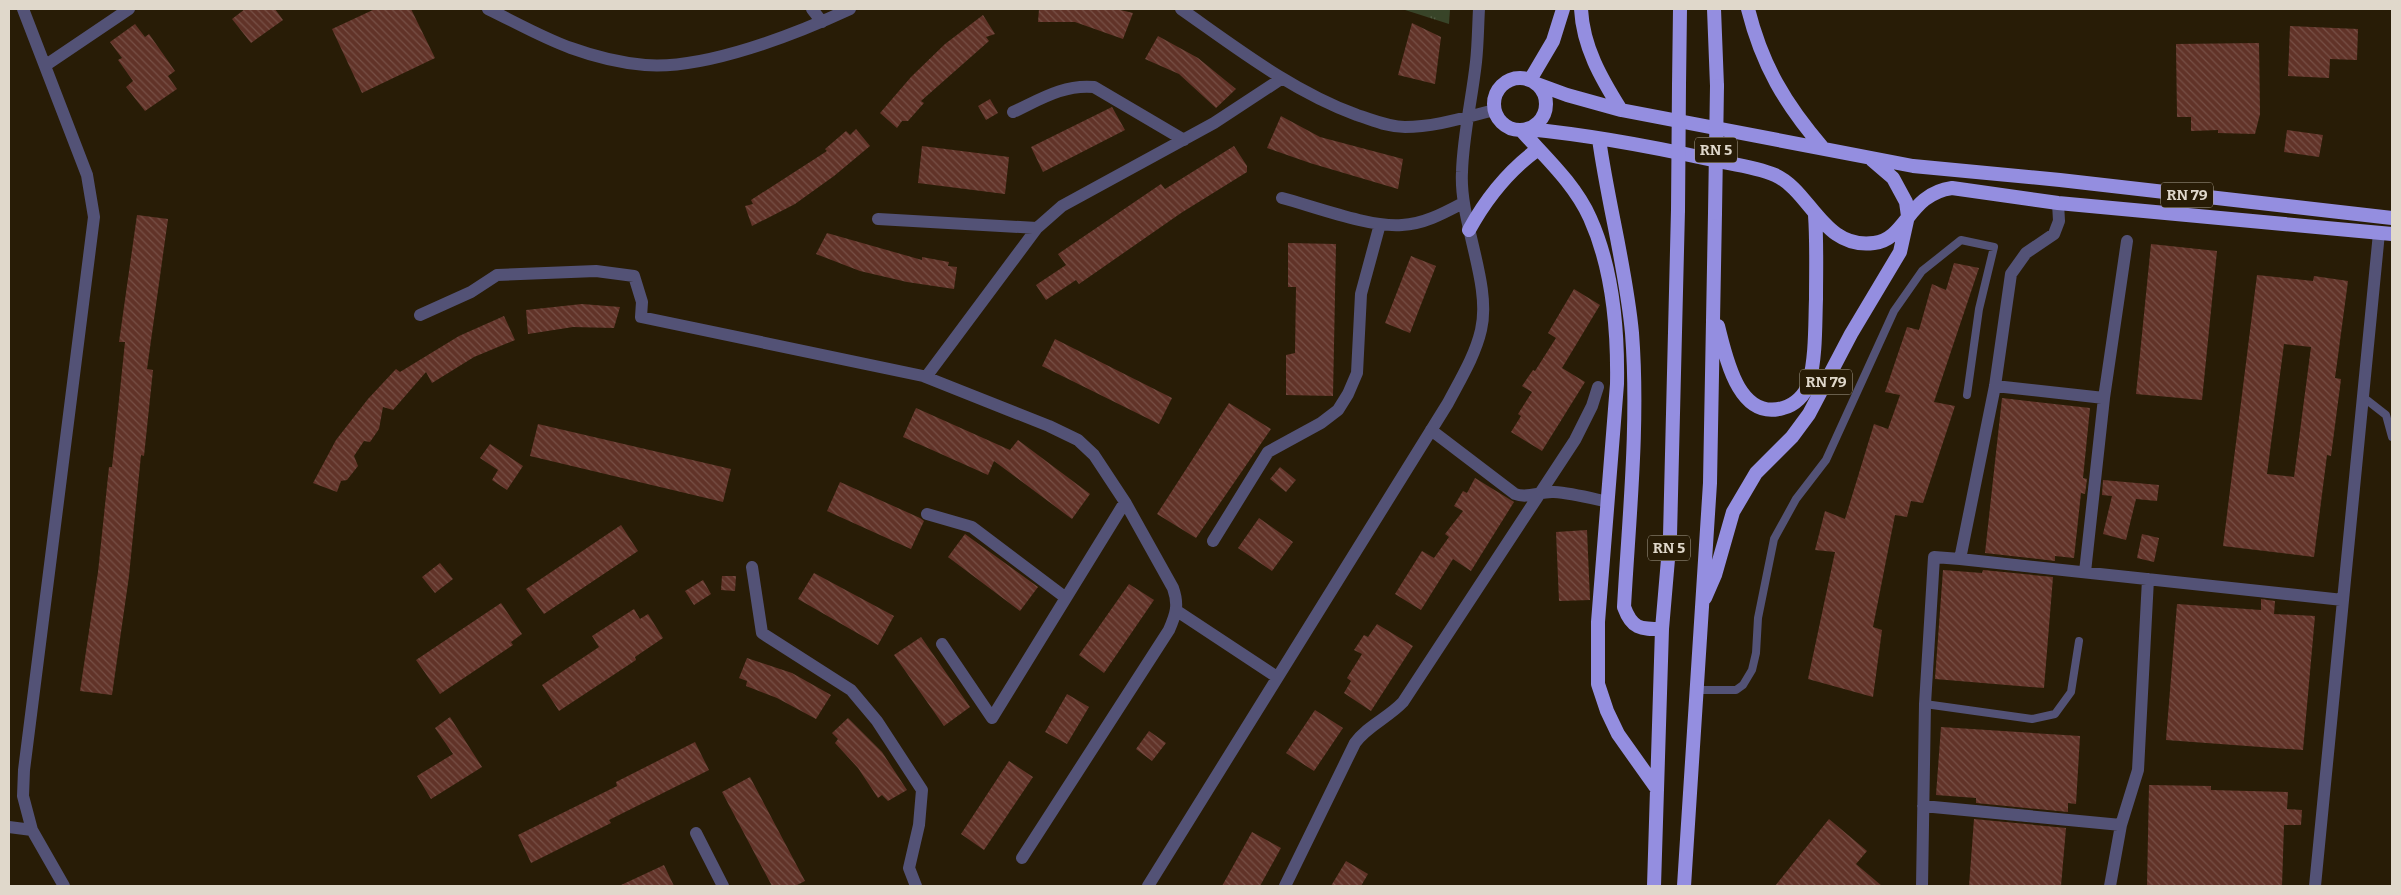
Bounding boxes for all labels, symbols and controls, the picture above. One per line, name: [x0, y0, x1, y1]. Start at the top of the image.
road number: RN 5: [1695, 138, 1737, 162]
road number: RN 79: [2161, 182, 2213, 208]
road number: RN 79: [1800, 370, 1852, 394]
road number: RN 5: [1648, 536, 1690, 560]

